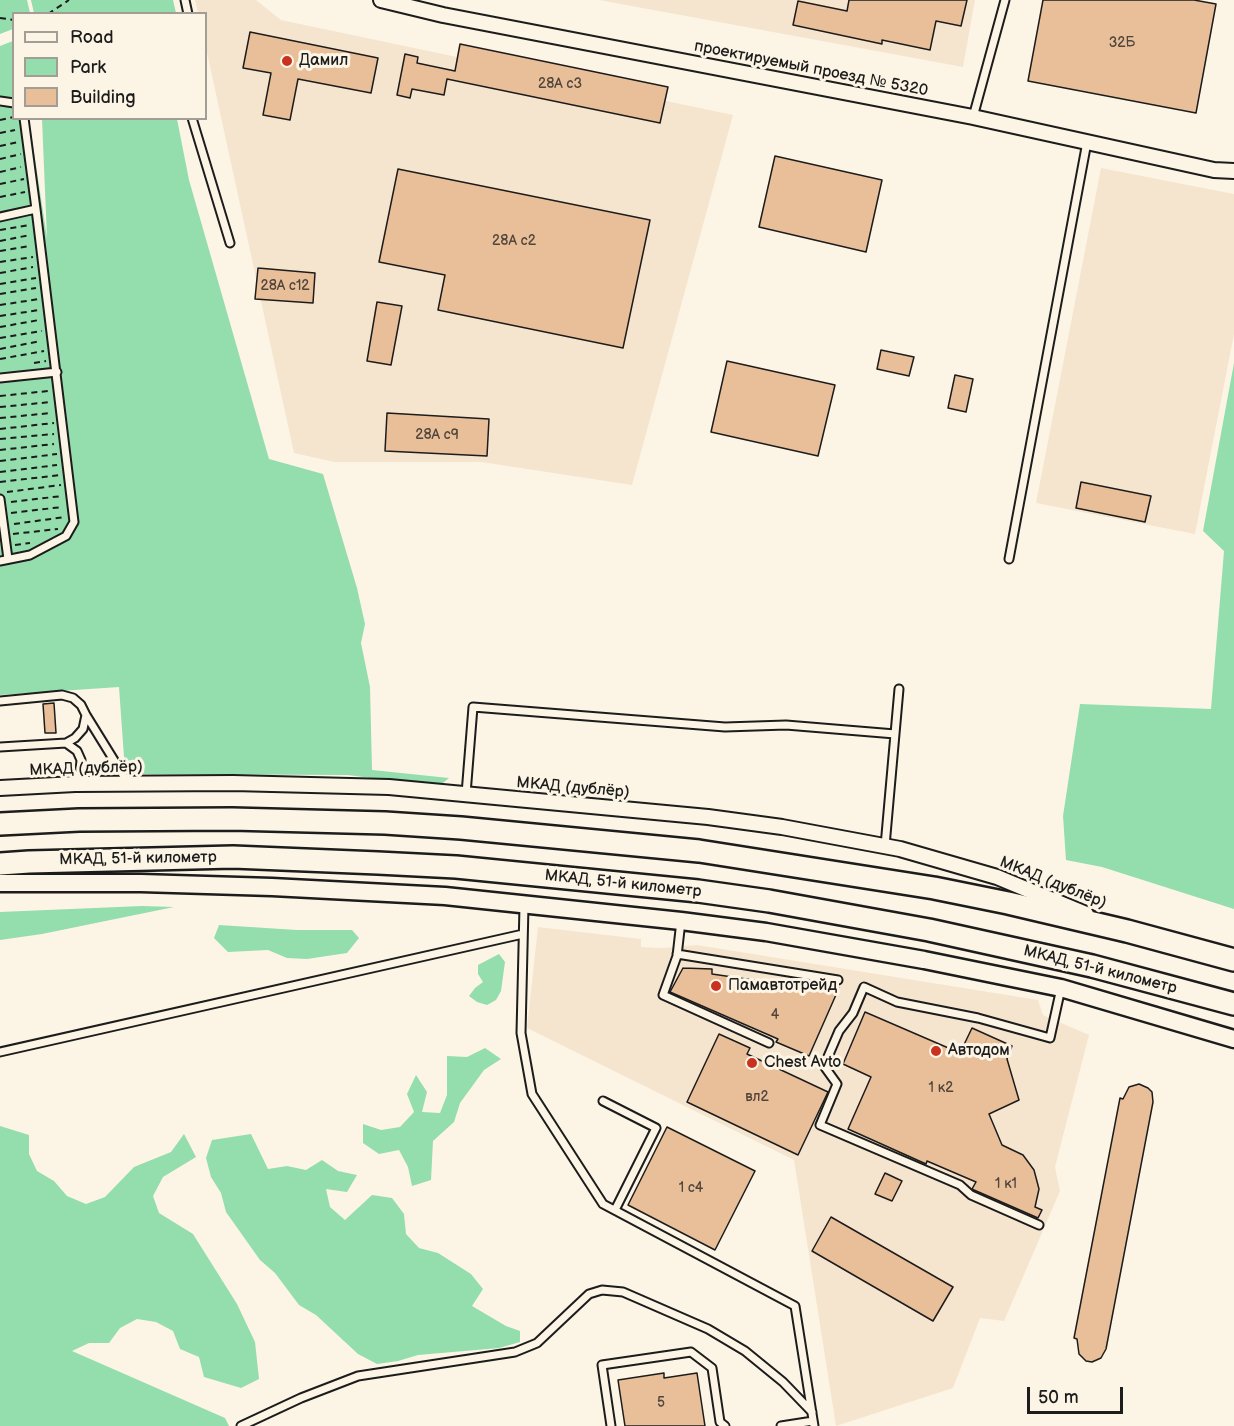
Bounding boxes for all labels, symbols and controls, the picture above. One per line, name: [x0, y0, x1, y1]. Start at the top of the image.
legend: [12, 12, 207, 120]
text: Road: [70, 27, 114, 48]
house number: 32Б: [1109, 35, 1135, 51]
street label: проектируемый проезд № 5320: [692, 37, 930, 101]
place label: Дамил: [299, 51, 348, 71]
marker: Дамил: [280, 54, 294, 68]
text: Park: [70, 57, 106, 78]
house number: 28А с3: [538, 76, 582, 92]
text: Building: [70, 87, 136, 108]
house number: 28А с2: [492, 233, 536, 249]
house number: 28А с12: [260, 278, 310, 294]
house number: 28А с9: [415, 427, 459, 443]
street label: МКАД (дублёр): [29, 757, 143, 781]
street label: МКАД (дублёр): [516, 773, 630, 803]
street label: МКАД, 51-й километр: [59, 848, 217, 870]
street label: МКАД (дублёр): [997, 853, 1109, 913]
street label: МКАД, 51-й километр: [544, 866, 702, 902]
street label: МКАД, 51-й километр: [1021, 942, 1179, 998]
place label: Памавтотрейд: [728, 976, 837, 996]
marker: Памавтотрейд: [709, 979, 723, 993]
house number: 4: [771, 1007, 779, 1023]
place label: Автодом: [948, 1041, 1010, 1061]
marker: Автодом: [929, 1044, 943, 1058]
place label: Chest Avto: [764, 1053, 841, 1073]
marker: Chest Avto: [745, 1056, 759, 1070]
house number: 1 к2: [929, 1080, 953, 1096]
house number: вл2: [745, 1089, 769, 1105]
house number: 1 к1: [995, 1176, 1017, 1192]
house number: 1 с4: [679, 1180, 703, 1196]
scale bar: [1030, 1375, 1126, 1413]
text: 50 m: [1038, 1387, 1079, 1408]
house number: 5: [657, 1395, 665, 1411]

